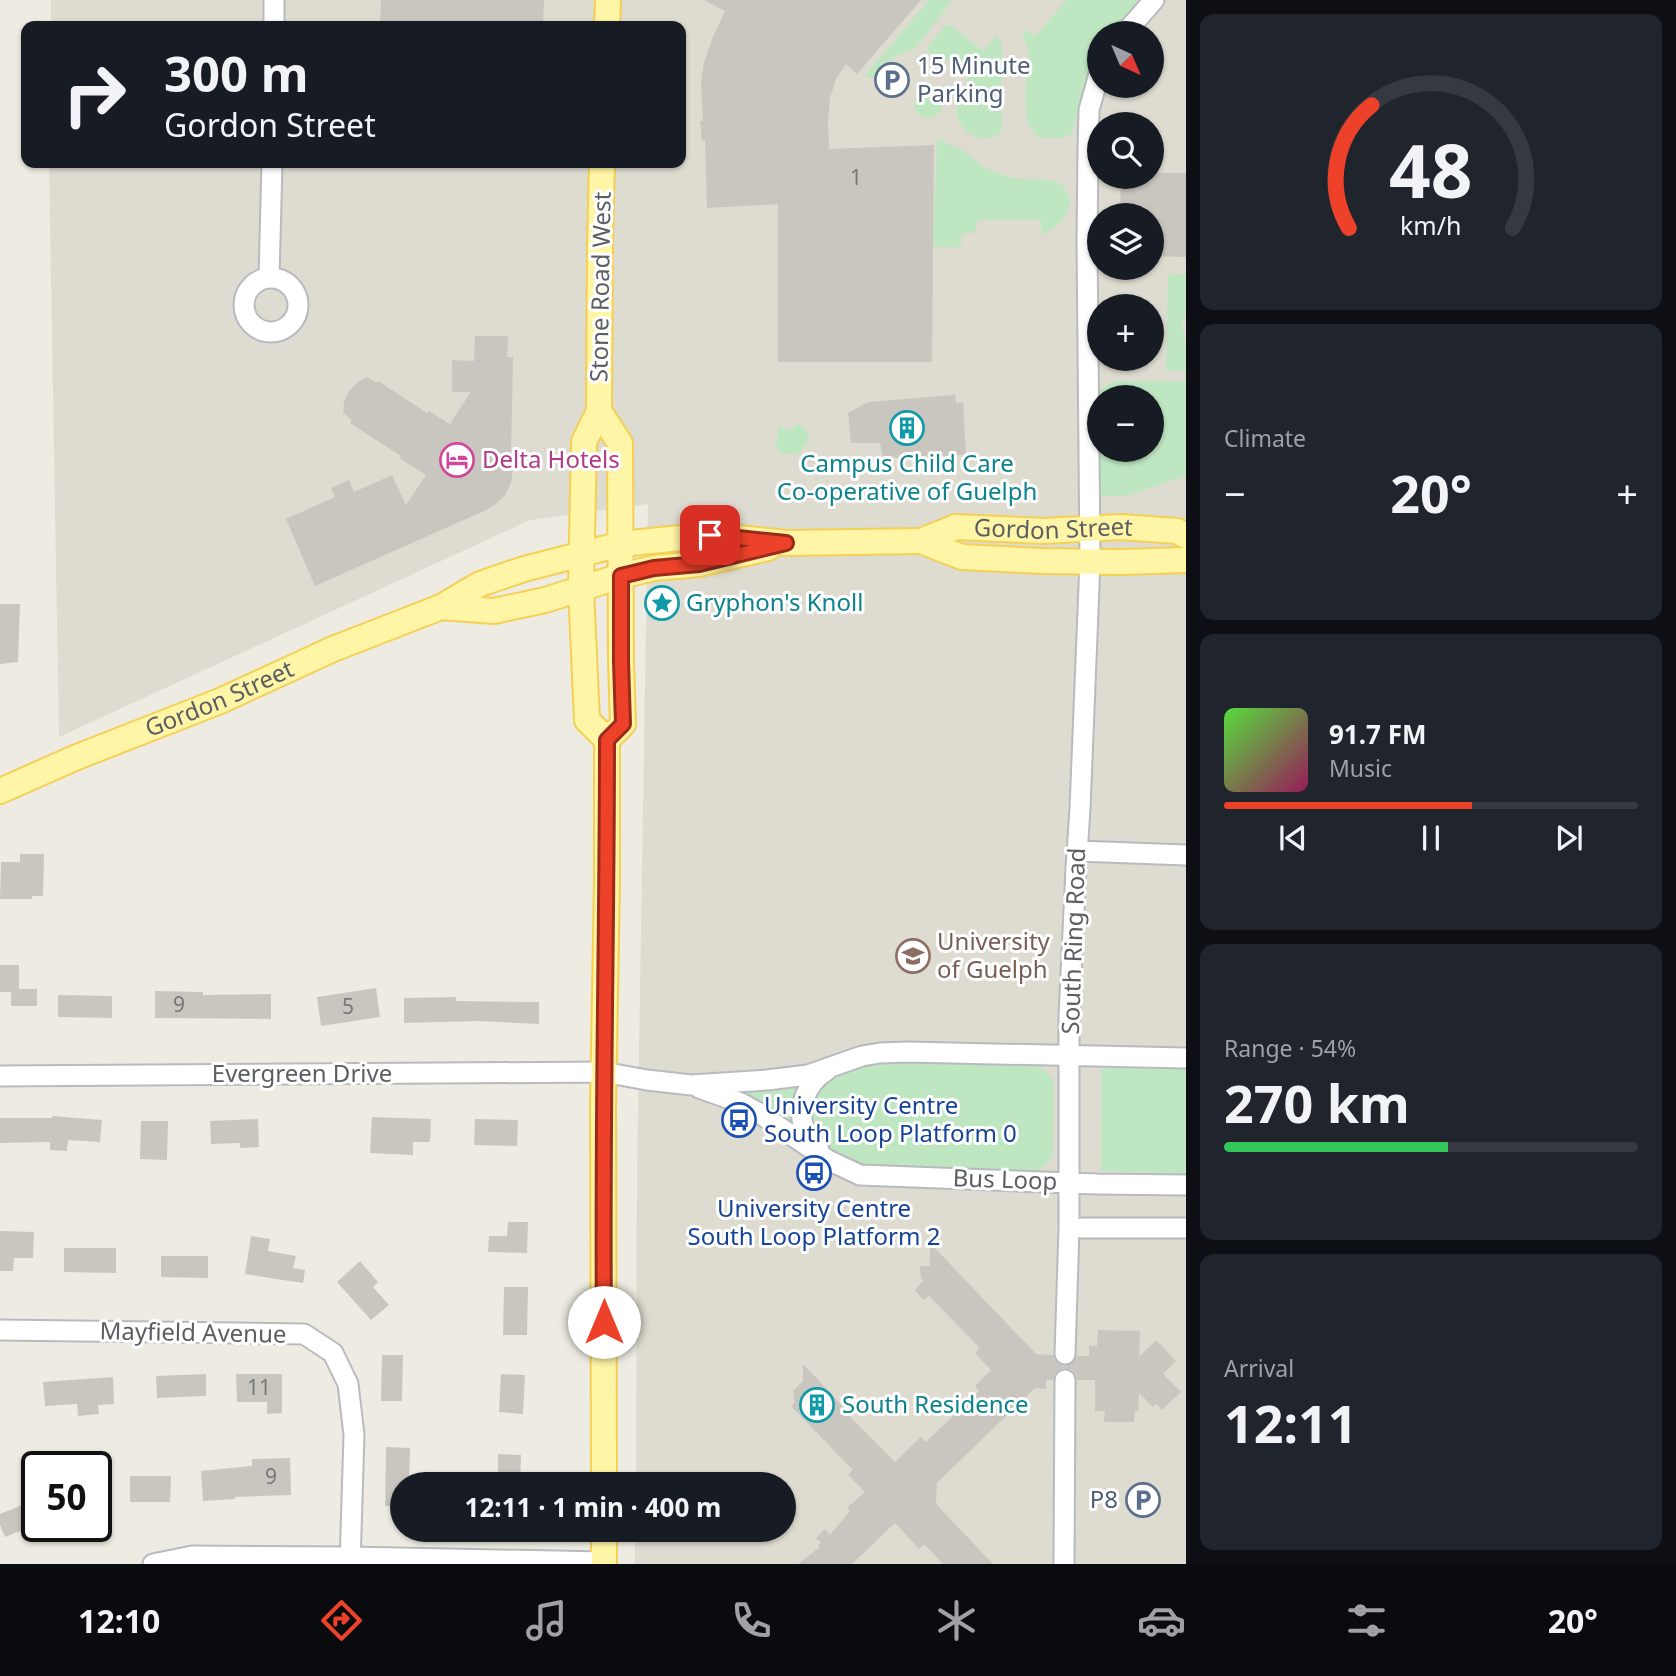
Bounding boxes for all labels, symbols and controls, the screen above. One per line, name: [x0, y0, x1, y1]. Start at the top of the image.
north arrow: [1087, 21, 1164, 98]
map controls: [1087, 21, 1164, 462]
text: 300 m: [164, 40, 309, 106]
place label: 15 Minute Parking: [917, 48, 1031, 109]
icon: right: [49, 49, 140, 140]
parking icon: 15 Minute Parking: [873, 61, 911, 99]
text: Gordon Street: [164, 103, 376, 146]
button: search: [1087, 112, 1164, 189]
text: 48: [1389, 120, 1473, 219]
house number: 1: [850, 163, 862, 191]
street label: Stone Road West: [581, 191, 618, 382]
button: layers: [1087, 203, 1164, 280]
text: km/h: [1400, 208, 1462, 242]
button: +: [1087, 294, 1164, 371]
button: −: [1087, 385, 1164, 462]
building icon: Campus Child Care Co-operative of Guelph: [888, 409, 926, 447]
text: Climate: [1224, 422, 1306, 454]
hotel icon: Delta Hotels: [438, 441, 476, 479]
place label: Delta Hotels: [482, 442, 620, 475]
place label: Campus Child Care Co-operative of Guelph: [777, 446, 1037, 507]
text: 20°: [1390, 457, 1472, 528]
text: −: [1224, 467, 1246, 519]
text: +: [1616, 467, 1638, 519]
pin: [680, 505, 740, 565]
street label: Gordon Street: [973, 509, 1134, 546]
icon: arrive: [691, 516, 729, 554]
place icon: Gryphon's Knoll: [643, 584, 681, 622]
place label: Gryphon's Knoll: [686, 585, 863, 618]
street label: Gordon Street: [140, 651, 299, 744]
text: 91.7 FM: [1329, 716, 1426, 752]
text: Music: [1329, 752, 1392, 784]
icon: previous: [1274, 819, 1312, 857]
icon: pause: [1412, 819, 1450, 857]
icon: next: [1550, 819, 1588, 857]
street label: South Ring Road: [1053, 847, 1092, 1035]
place label: University of Guelph: [937, 924, 1051, 985]
school or university icon: University of Guelph: [894, 937, 932, 975]
house number: 9: [173, 990, 185, 1018]
house number: 5: [342, 992, 354, 1020]
text: Range · 54%: [1224, 1032, 1356, 1064]
street label: Evergreen Drive: [212, 1056, 392, 1089]
text: 270 km: [1224, 1067, 1410, 1138]
place label: University Centre South Loop Platform 0: [764, 1088, 1017, 1149]
bus stop icon: University Centre South Loop Platform 0: [720, 1101, 758, 1139]
bus stop icon: University Centre South Loop Platform 2: [795, 1154, 833, 1192]
street label: Bus Loop: [952, 1160, 1058, 1197]
place label: University Centre South Loop Platform 2: [688, 1191, 940, 1252]
position arrow: [567, 1285, 641, 1359]
street label: Mayfield Avenue: [99, 1313, 287, 1350]
text: Arrival: [1224, 1352, 1294, 1384]
house number: 11: [247, 1373, 271, 1401]
building icon: South Residence: [798, 1386, 836, 1424]
place label: South Residence: [842, 1387, 1029, 1420]
text: 12:11: [1224, 1387, 1358, 1458]
speed limit sign: 50: [21, 1451, 112, 1542]
house number: 9: [265, 1462, 277, 1490]
parking icon: P8: [1124, 1481, 1162, 1519]
place label: P8: [1090, 1482, 1118, 1515]
text: 12:11 · 1 min · 400 m: [465, 1489, 721, 1525]
icon: directions: [317, 1596, 366, 1645]
icon: music: [522, 1596, 571, 1645]
icon: phone: [727, 1596, 776, 1645]
icon: climate: [932, 1596, 981, 1645]
icon: car: [1137, 1596, 1186, 1645]
icon: filters: [1342, 1596, 1391, 1645]
text: 12:10: [78, 1599, 160, 1642]
text: 20°: [1548, 1599, 1598, 1642]

